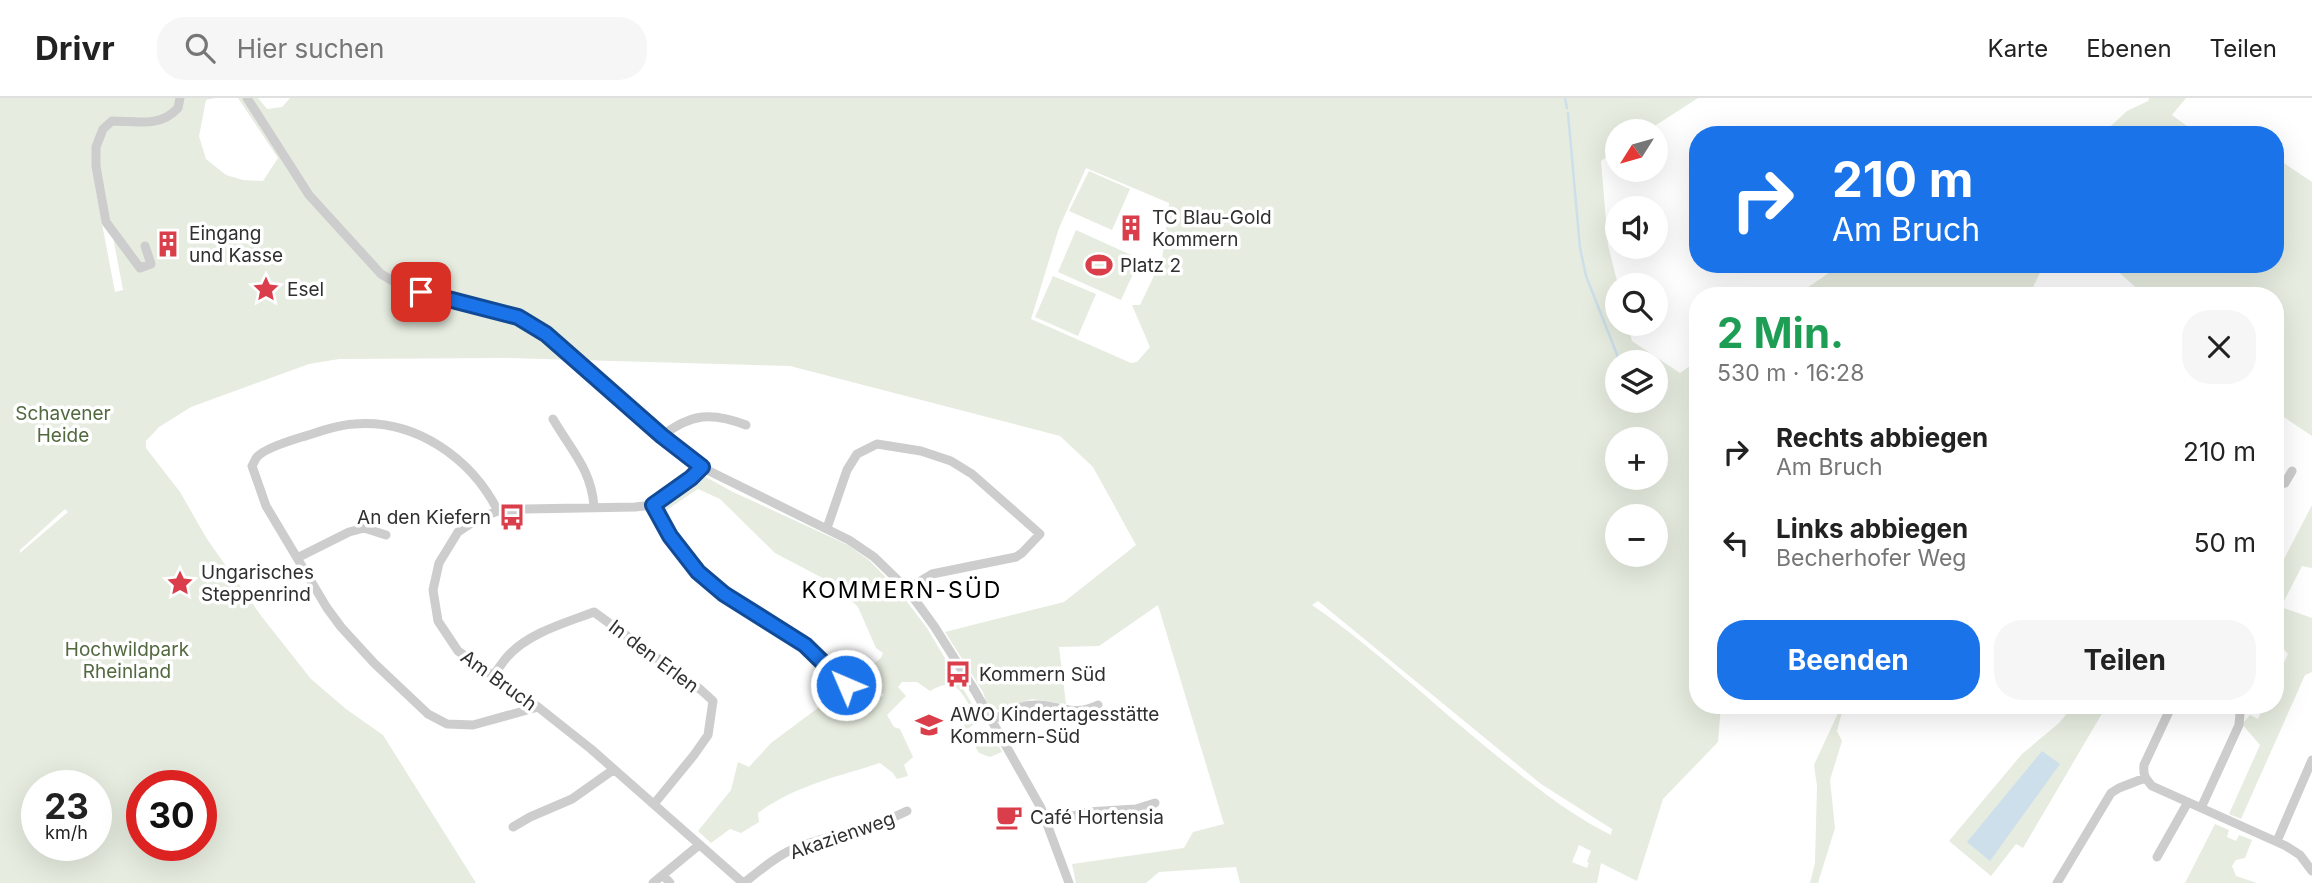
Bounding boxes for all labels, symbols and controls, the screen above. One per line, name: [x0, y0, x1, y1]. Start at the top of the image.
search box: [157, 17, 647, 80]
text: Drivr: [35, 28, 115, 68]
icon: search: [181, 29, 219, 67]
text: Hier suchen: [237, 33, 384, 64]
text: Karte: [1988, 34, 2048, 63]
text: Ebenen: [2086, 34, 2172, 63]
text: Teilen: [2210, 34, 2277, 63]
north arrow: [1605, 119, 1668, 182]
map controls: [1605, 119, 1668, 567]
text: 210 m: [1832, 150, 1973, 209]
icon: right: [1717, 154, 1808, 245]
button: sound: [1605, 196, 1668, 259]
place label: TC Blau-Gold Kommern: [1152, 206, 1272, 251]
text: Am Bruch: [1832, 210, 1980, 249]
building icon: TC Blau-Gold Kommern: [1116, 213, 1146, 243]
place label: Eingang und Kasse: [189, 222, 283, 267]
building icon: Eingang und Kasse: [153, 229, 183, 259]
sports icon: Platz 2: [1084, 250, 1114, 280]
place label: Platz 2: [1120, 254, 1181, 277]
pin: [391, 262, 451, 322]
icon: arrive: [402, 273, 440, 311]
button: search: [1605, 273, 1668, 336]
place icon: Esel: [251, 274, 281, 304]
place label: Esel: [287, 278, 324, 301]
text: 2 Min.: [1717, 307, 1844, 358]
button: close: [2182, 310, 2256, 384]
button: layers: [1605, 350, 1668, 413]
text: 530 m · 16:28: [1717, 359, 1864, 387]
park label: Schavener Heide: [15, 402, 111, 447]
text: Rechts abbiegen: [1776, 422, 1988, 453]
button: +: [1605, 427, 1668, 490]
icon: right: [1717, 433, 1755, 471]
text: 210 m: [2183, 436, 2256, 467]
text: Am Bruch: [1776, 453, 1883, 481]
bus stop icon: An den Kiefern: [497, 502, 527, 532]
button: −: [1605, 504, 1668, 567]
place label: An den Kiefern: [357, 506, 491, 529]
text: Links abbiegen: [1776, 513, 1968, 544]
icon: left: [1717, 524, 1755, 562]
text: 50 m: [2194, 527, 2256, 558]
text: Becherhofer Weg: [1776, 544, 1966, 572]
place label: Ungarisches Steppenrind: [201, 561, 314, 606]
place icon: Ungarisches Steppenrind: [165, 568, 195, 598]
district label: KOMMERN-SÜD: [802, 576, 1002, 604]
street label: In den Erlen: [604, 615, 703, 698]
button: Beenden: [1717, 620, 1980, 700]
button: Teilen: [1994, 620, 2256, 700]
park label: Hochwildpark Rheinland: [65, 638, 190, 683]
street label: Am Bruch: [456, 645, 541, 716]
position arrow: [809, 648, 883, 722]
bus stop icon: Kommern Süd: [943, 659, 973, 689]
place label: Kommern Süd: [979, 663, 1106, 686]
place label: AWO Kindertagesstätte Kommern-Süd: [950, 703, 1159, 748]
school or university icon: AWO Kindertagesstätte Kommern-Süd: [914, 710, 944, 740]
speed limit sign: 30: [126, 770, 217, 861]
text: 23: [44, 785, 89, 827]
cafe icon: Café Hortensia: [994, 802, 1024, 832]
place label: Café Hortensia: [1030, 806, 1164, 829]
street label: Akazienweg: [787, 807, 898, 864]
text: km/h: [45, 822, 88, 843]

